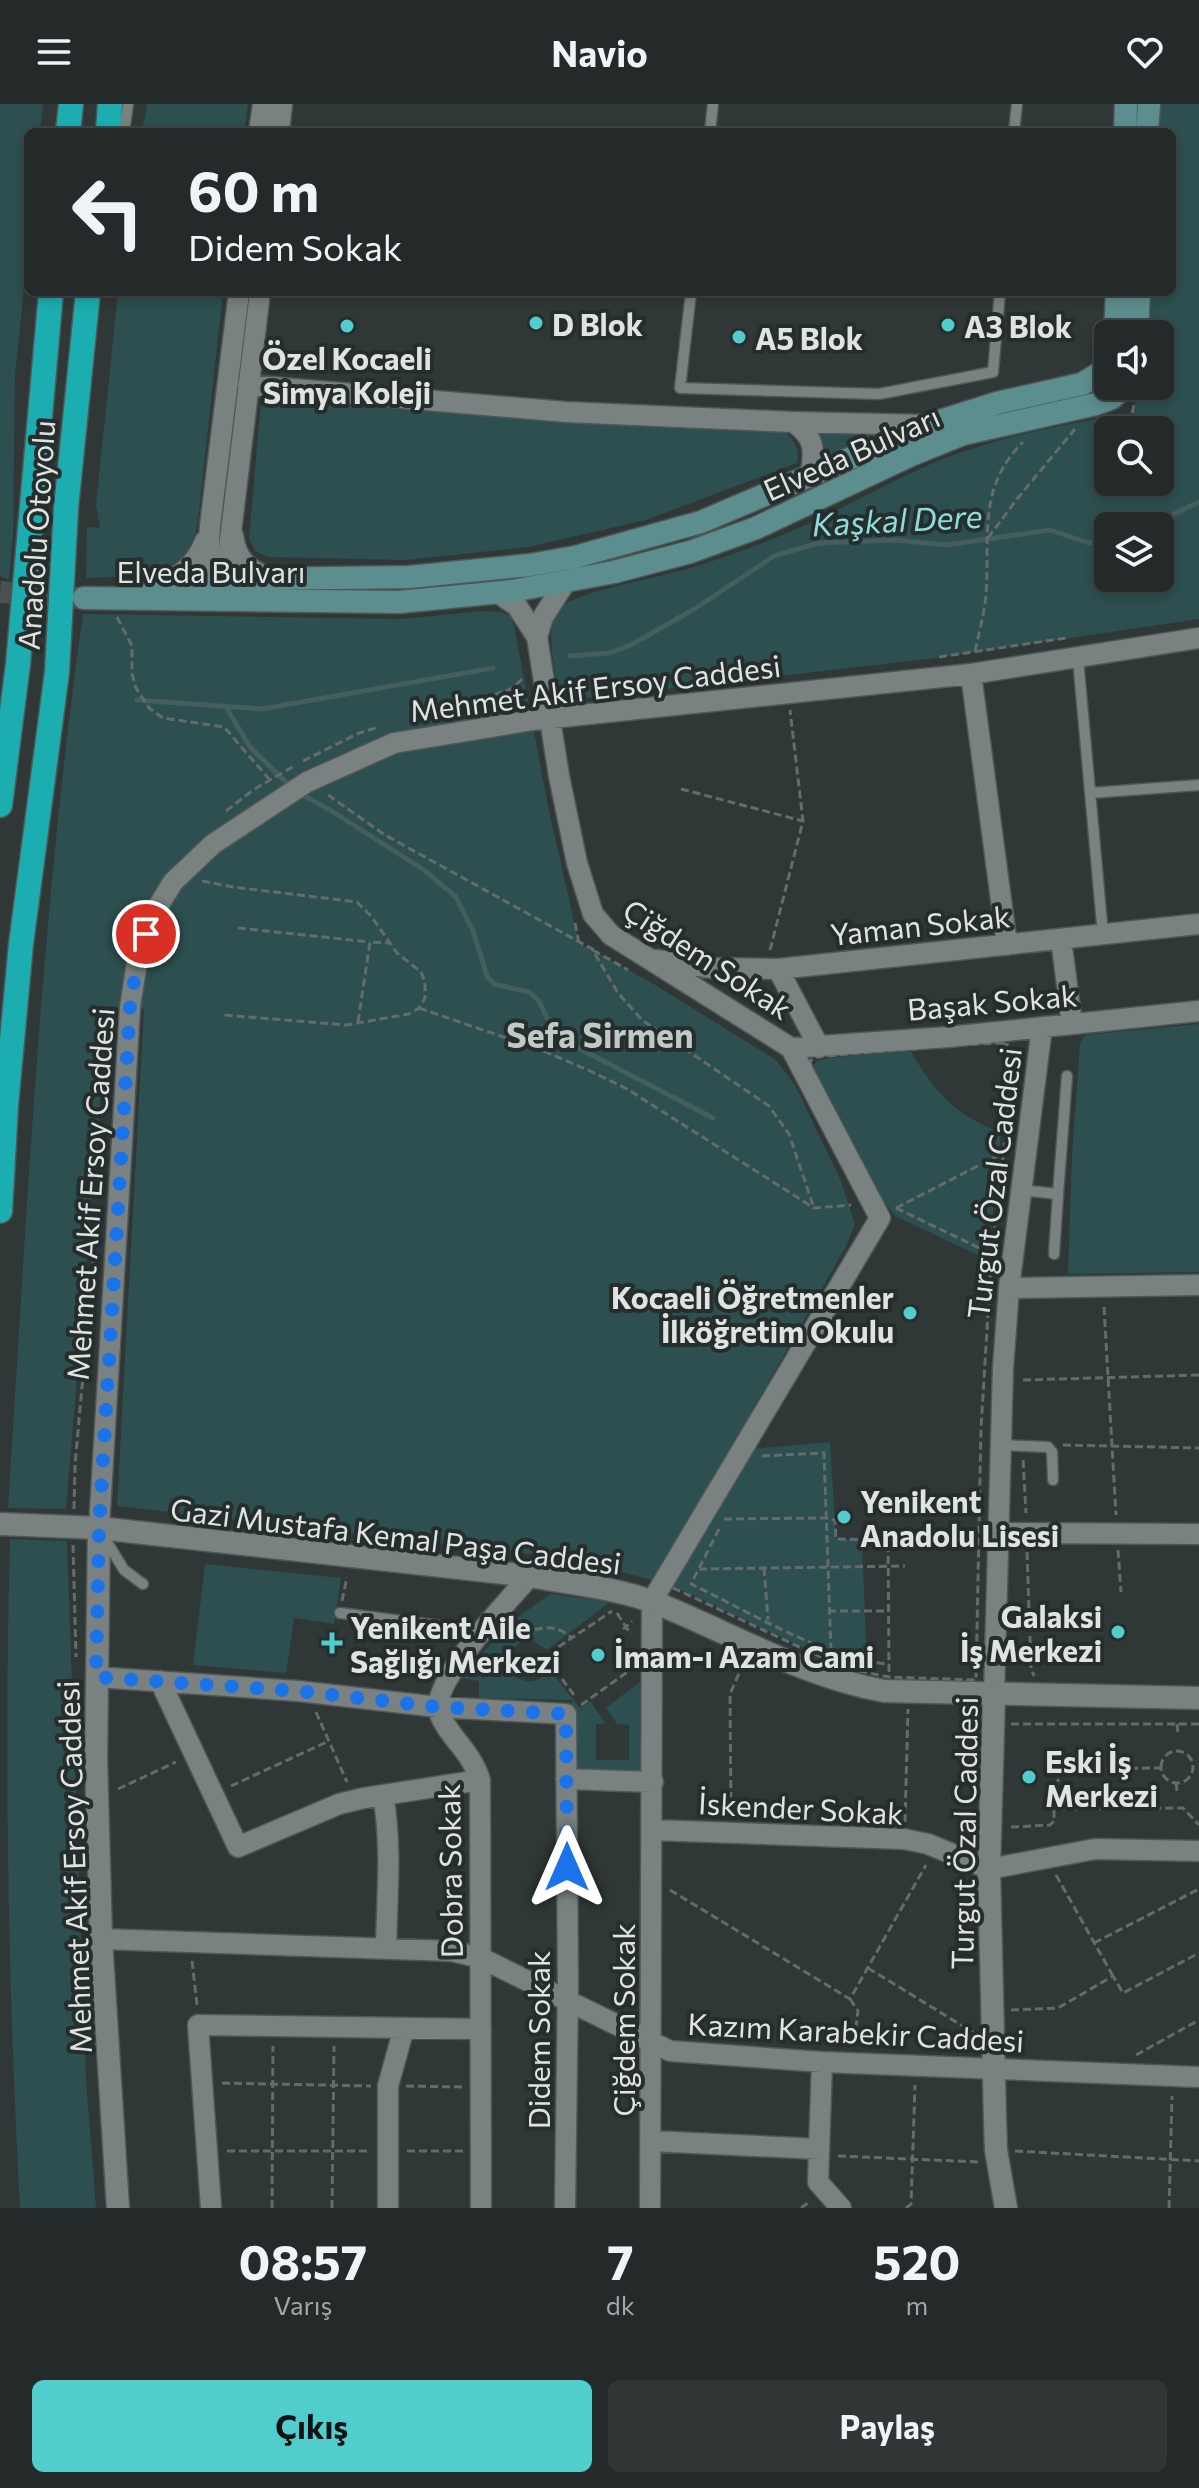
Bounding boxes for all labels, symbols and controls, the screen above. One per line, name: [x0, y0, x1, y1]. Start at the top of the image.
icon: menu: [32, 30, 76, 74]
text: Navio: [551, 30, 648, 74]
icon: heart: [1123, 30, 1167, 74]
text: 60 m: [188, 155, 319, 224]
icon: left: [56, 160, 160, 264]
text: Didem Sokak: [188, 224, 402, 268]
place label: D Blok: [552, 305, 643, 342]
place label: A3 Blok: [964, 307, 1072, 344]
marker: D Blok: [527, 314, 545, 332]
marker: A3 Blok: [939, 316, 957, 334]
marker: Özel Kocaeli Simya Koleji: [338, 317, 356, 335]
place label: A5 Blok: [755, 319, 863, 356]
map controls: [1094, 320, 1174, 592]
button: sound: [1094, 320, 1174, 400]
marker: A5 Blok: [730, 328, 748, 346]
place label: Özel Kocaeli Simya Koleji: [262, 339, 432, 410]
street label: Elveda Bulvarı: [757, 397, 945, 507]
button: search: [1094, 416, 1174, 496]
street label: Anadolu Otoyolu: [9, 419, 61, 651]
water label: Kaşkal Dere: [811, 495, 983, 543]
button: layers: [1094, 512, 1174, 592]
street label: Elveda Bulvarı: [116, 552, 306, 589]
street label: Mehmet Akif Ersoy Caddesi: [407, 646, 783, 728]
street label: Çiğdem Sokak: [617, 890, 799, 1026]
street label: Yaman Sokak: [828, 896, 1012, 952]
pin: [112, 900, 180, 968]
icon: arrive: [124, 912, 168, 956]
street label: Başak Sokak: [906, 975, 1078, 1027]
street label: Mehmet Akif Ersoy Caddesi: [58, 1006, 120, 1382]
district label: Sefa Sirmen: [506, 1013, 694, 1055]
street label: Turgut Özal Caddesi: [958, 1045, 1028, 1321]
place label: Kocaeli Öğretmenler İlköğretim Okulu: [611, 1278, 894, 1349]
marker: Kocaeli Öğretmenler İlköğretim Okulu: [901, 1304, 919, 1322]
place label: Yenikent Anadolu Lisesi: [860, 1482, 1059, 1553]
street label: Gazi Mustafa Kemal Paşa Caddesi: [169, 1489, 623, 1581]
marker: Yenikent Anadolu Lisesi: [835, 1508, 853, 1526]
place label: Galaksi İş Merkezi: [960, 1597, 1102, 1669]
place label: Yenikent Aile Sağlığı Merkezi: [350, 1608, 560, 1679]
marker: Galaksi İş Merkezi: [1109, 1623, 1127, 1641]
marker: Yenikent Aile Sağlığı Merkezi: [321, 1632, 343, 1654]
place label: İmam-ı Azam Cami: [614, 1637, 874, 1674]
marker: İmam-ı Azam Cami: [589, 1646, 607, 1664]
street label: Mehmet Akif Ersoy Caddesi: [48, 1680, 98, 2054]
street label: Turgut Özal Caddesi: [942, 1696, 984, 1970]
place label: Eski İş Merkezi: [1045, 1742, 1158, 1813]
marker: Eski İş Merkezi: [1020, 1768, 1038, 1786]
street label: Dobra Sokak: [429, 1783, 469, 1959]
street label: İskender Sokak: [698, 1783, 904, 1831]
position arrow: [525, 1825, 609, 1909]
street label: Çiğdem Sokak: [604, 1923, 641, 2117]
street label: Didem Sokak: [519, 1951, 556, 2129]
street label: Kazım Karabekir Caddesi: [687, 2004, 1025, 2058]
text: 08:57: [239, 2231, 367, 2290]
text: 7: [607, 2231, 634, 2290]
text: 520: [873, 2231, 960, 2290]
text: Varış: [273, 2289, 332, 2320]
text: dk: [606, 2289, 635, 2320]
text: m: [906, 2289, 928, 2320]
button: Çıkış: [32, 2380, 592, 2472]
button: Paylaş: [608, 2380, 1167, 2472]

